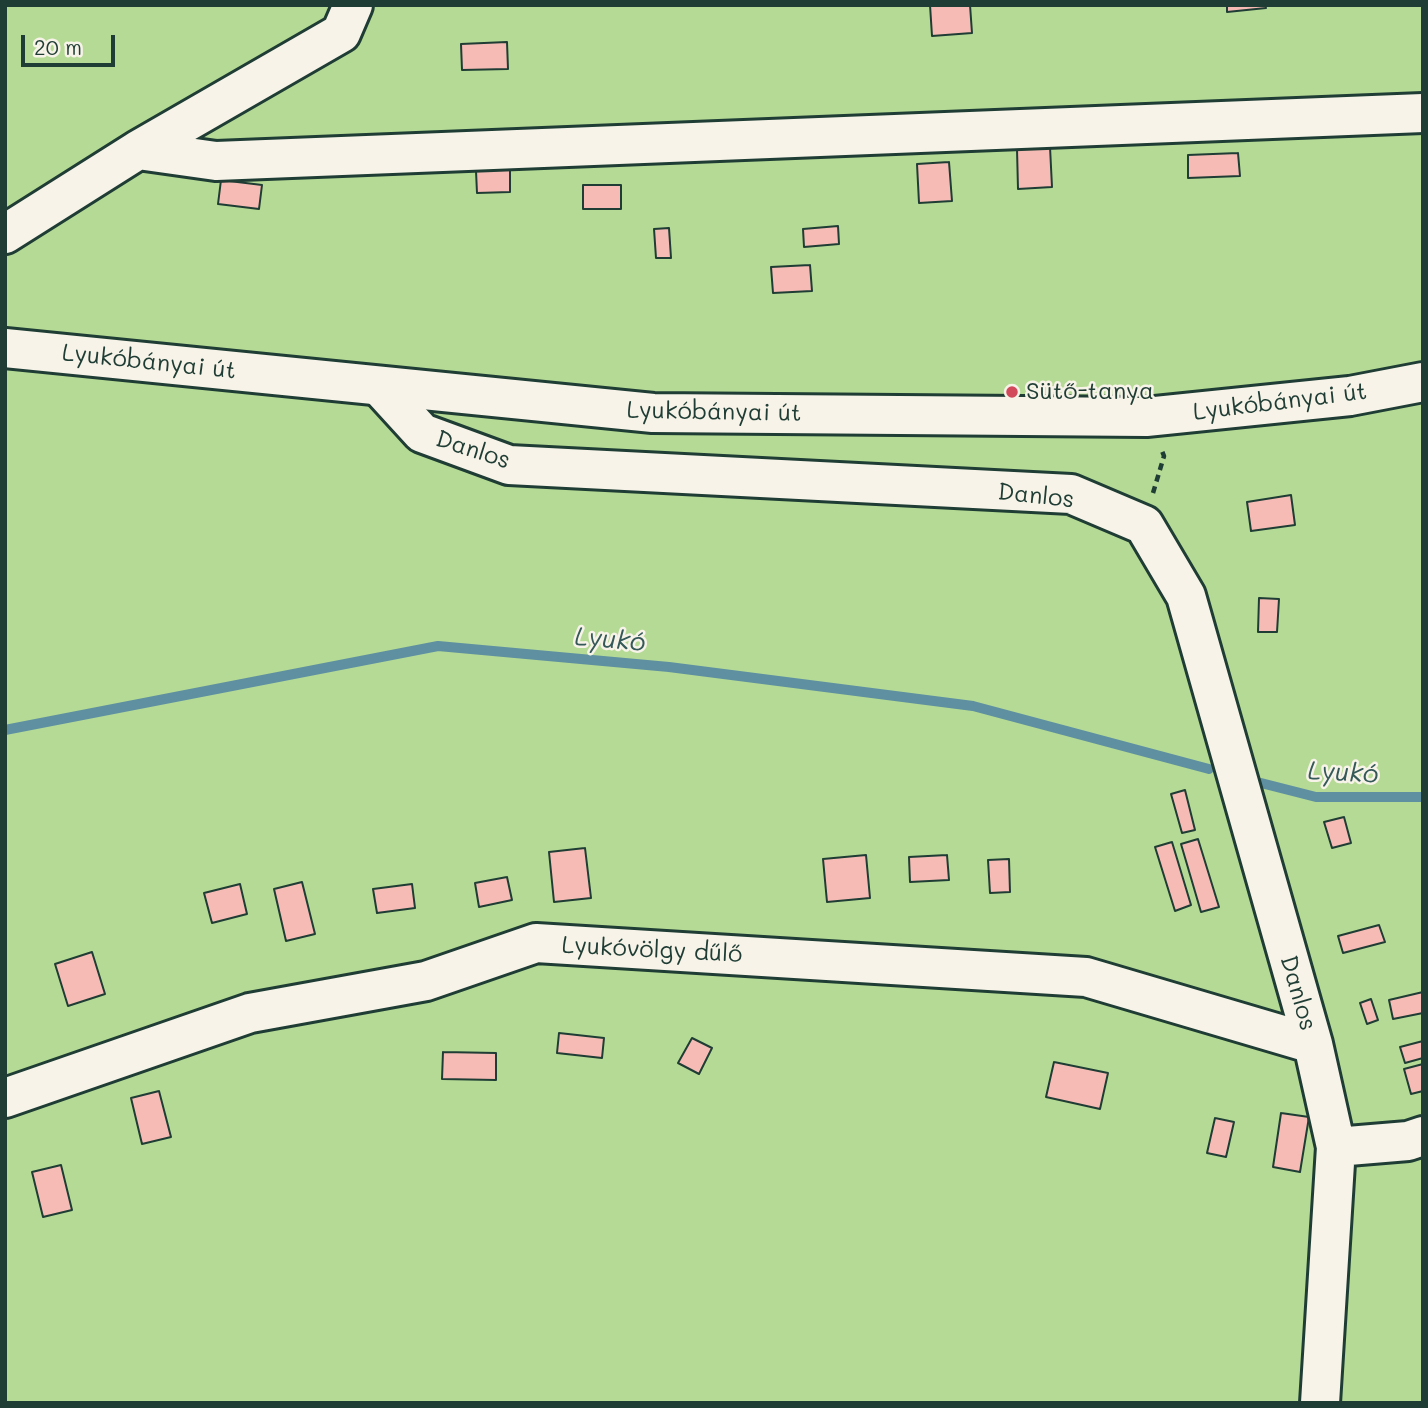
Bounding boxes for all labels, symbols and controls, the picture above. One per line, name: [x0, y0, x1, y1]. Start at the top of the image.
scale bar: [24, 21, 119, 65]
text: 20 m: [34, 33, 82, 60]
street label: Lyukóbányai út: [60, 339, 238, 385]
street label: Lyukóbányai út: [1191, 377, 1369, 427]
place label: Sütő-tanya: [1026, 378, 1154, 406]
marker: Sütő-tanya: [1004, 384, 1020, 400]
street label: Lyukóbányai út: [626, 396, 802, 428]
street label: Danlos: [432, 424, 514, 476]
street label: Danlos: [996, 478, 1076, 514]
water label: Lyukó: [573, 621, 647, 659]
water label: Lyukó: [1307, 756, 1379, 790]
street label: Lyukóvölgy dűlő: [561, 931, 743, 969]
street label: Danlos: [1274, 952, 1322, 1034]

